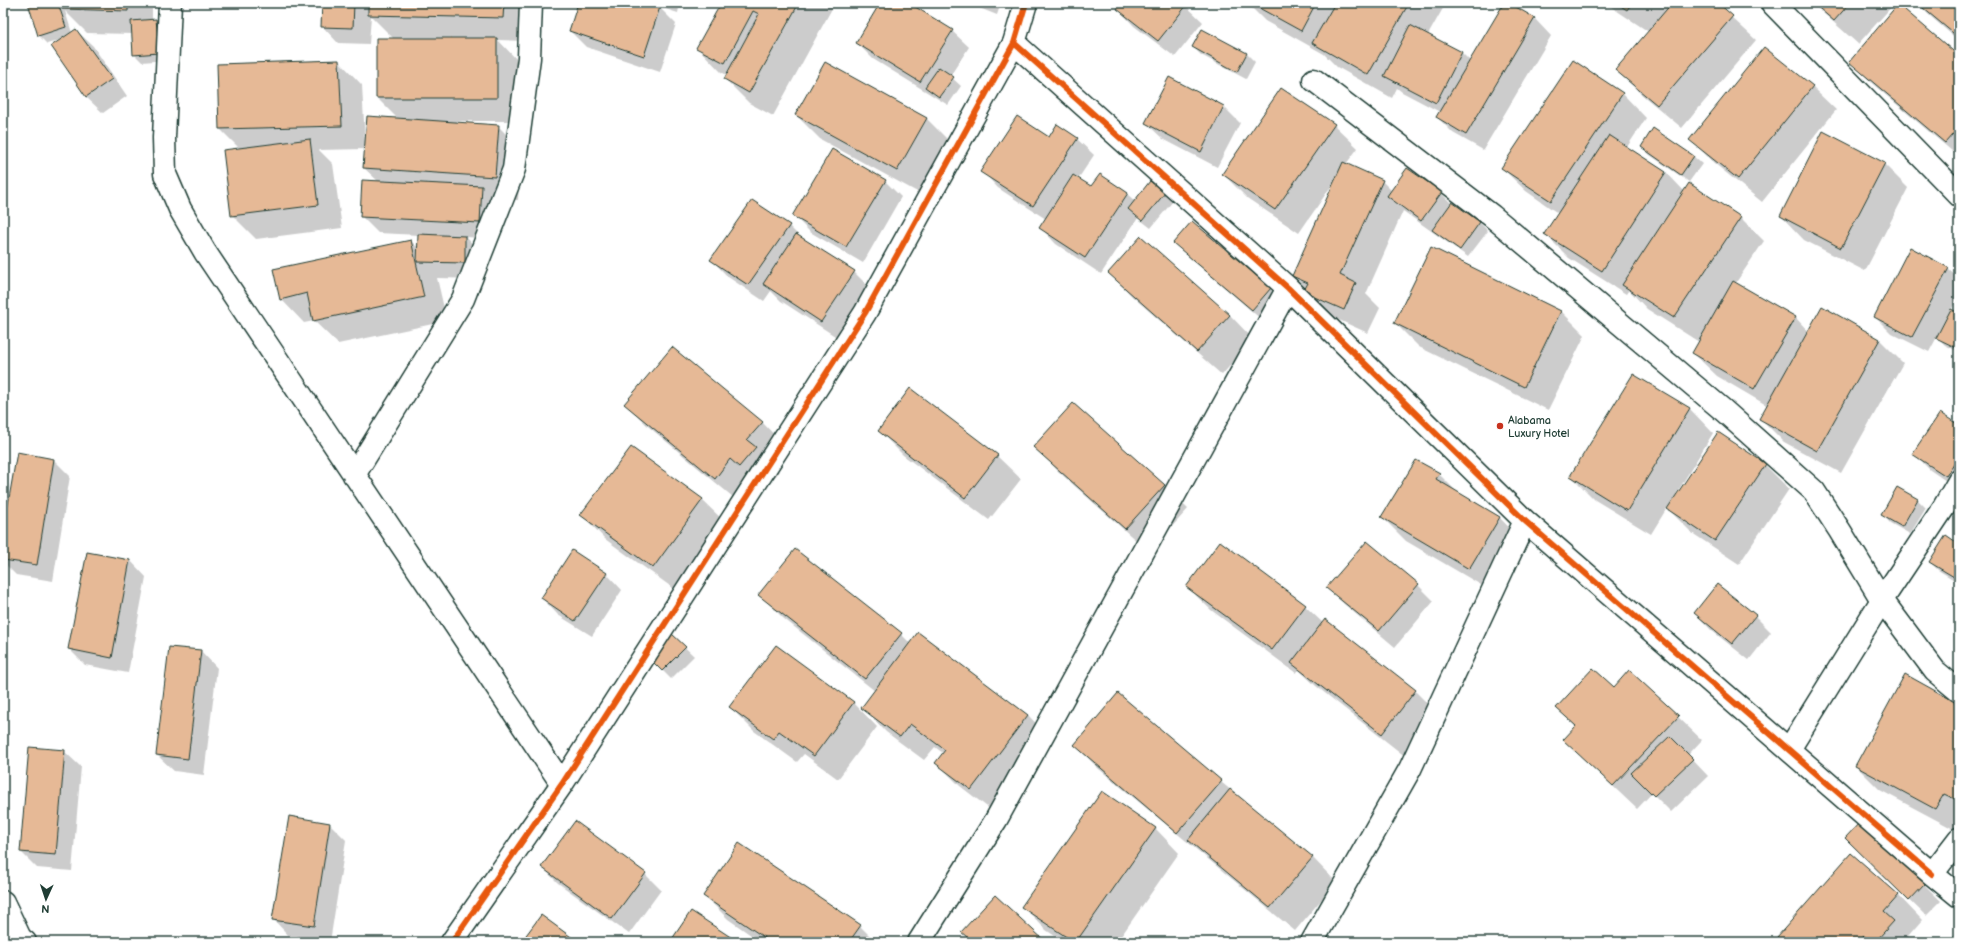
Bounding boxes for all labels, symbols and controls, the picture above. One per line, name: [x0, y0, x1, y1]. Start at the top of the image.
place label: Alabama Luxury Hotel: [1508, 414, 1569, 440]
marker: Alabama Luxury Hotel: [1495, 421, 1505, 431]
north arrow: [26, 879, 66, 919]
text: N: [41, 902, 50, 915]

